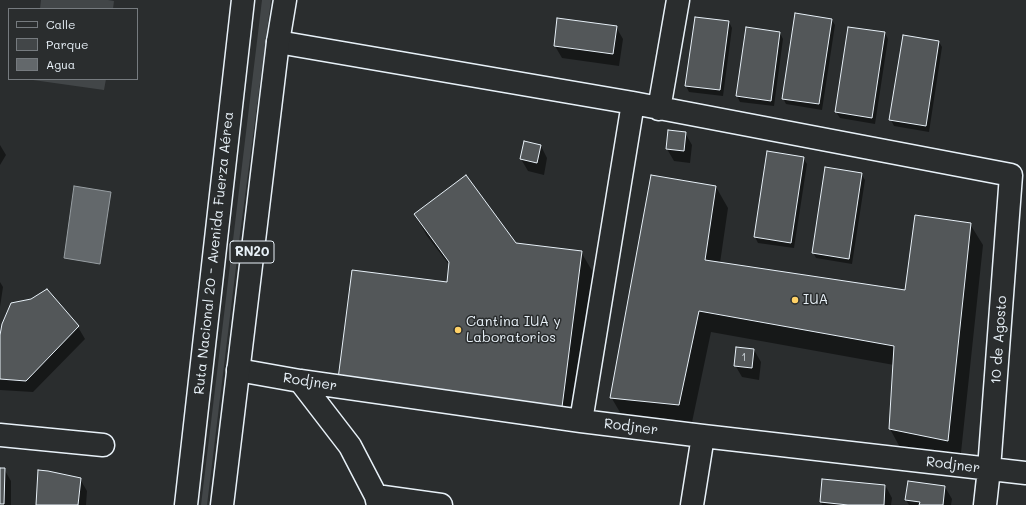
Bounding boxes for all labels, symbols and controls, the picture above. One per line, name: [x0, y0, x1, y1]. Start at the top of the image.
legend: [8, 8, 138, 80]
text: Calle: [46, 16, 76, 32]
text: Parque: [46, 36, 89, 52]
text: Agua: [46, 56, 75, 72]
street label: Ruta Nacional 20 - Avenida Fuerza Aérea: [191, 111, 237, 395]
road number: RN20: [230, 241, 274, 263]
place label: IUA: [803, 292, 828, 308]
marker: IUA: [790, 295, 800, 305]
street label: 10 de Agosto: [988, 295, 1010, 385]
place label: Cantina IUA y Laboratorios: [466, 314, 561, 346]
marker: Cantina IUA y Laboratorios: [453, 325, 463, 335]
house number: 1: [741, 350, 747, 364]
street label: Rodjner: [282, 369, 338, 395]
street label: Rodjner: [603, 415, 659, 439]
street label: Rodjner: [925, 453, 981, 477]

